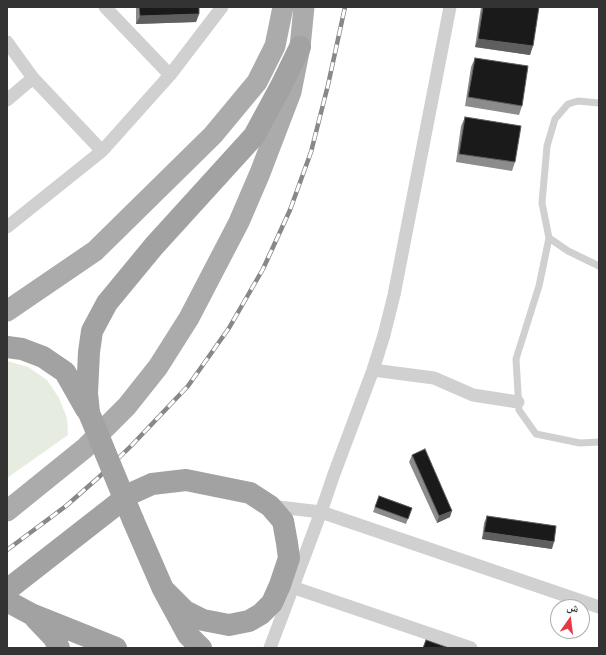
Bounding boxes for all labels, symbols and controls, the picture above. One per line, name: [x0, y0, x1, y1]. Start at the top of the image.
north arrow: [550, 599, 590, 639]
text: ش: [566, 600, 580, 616]

